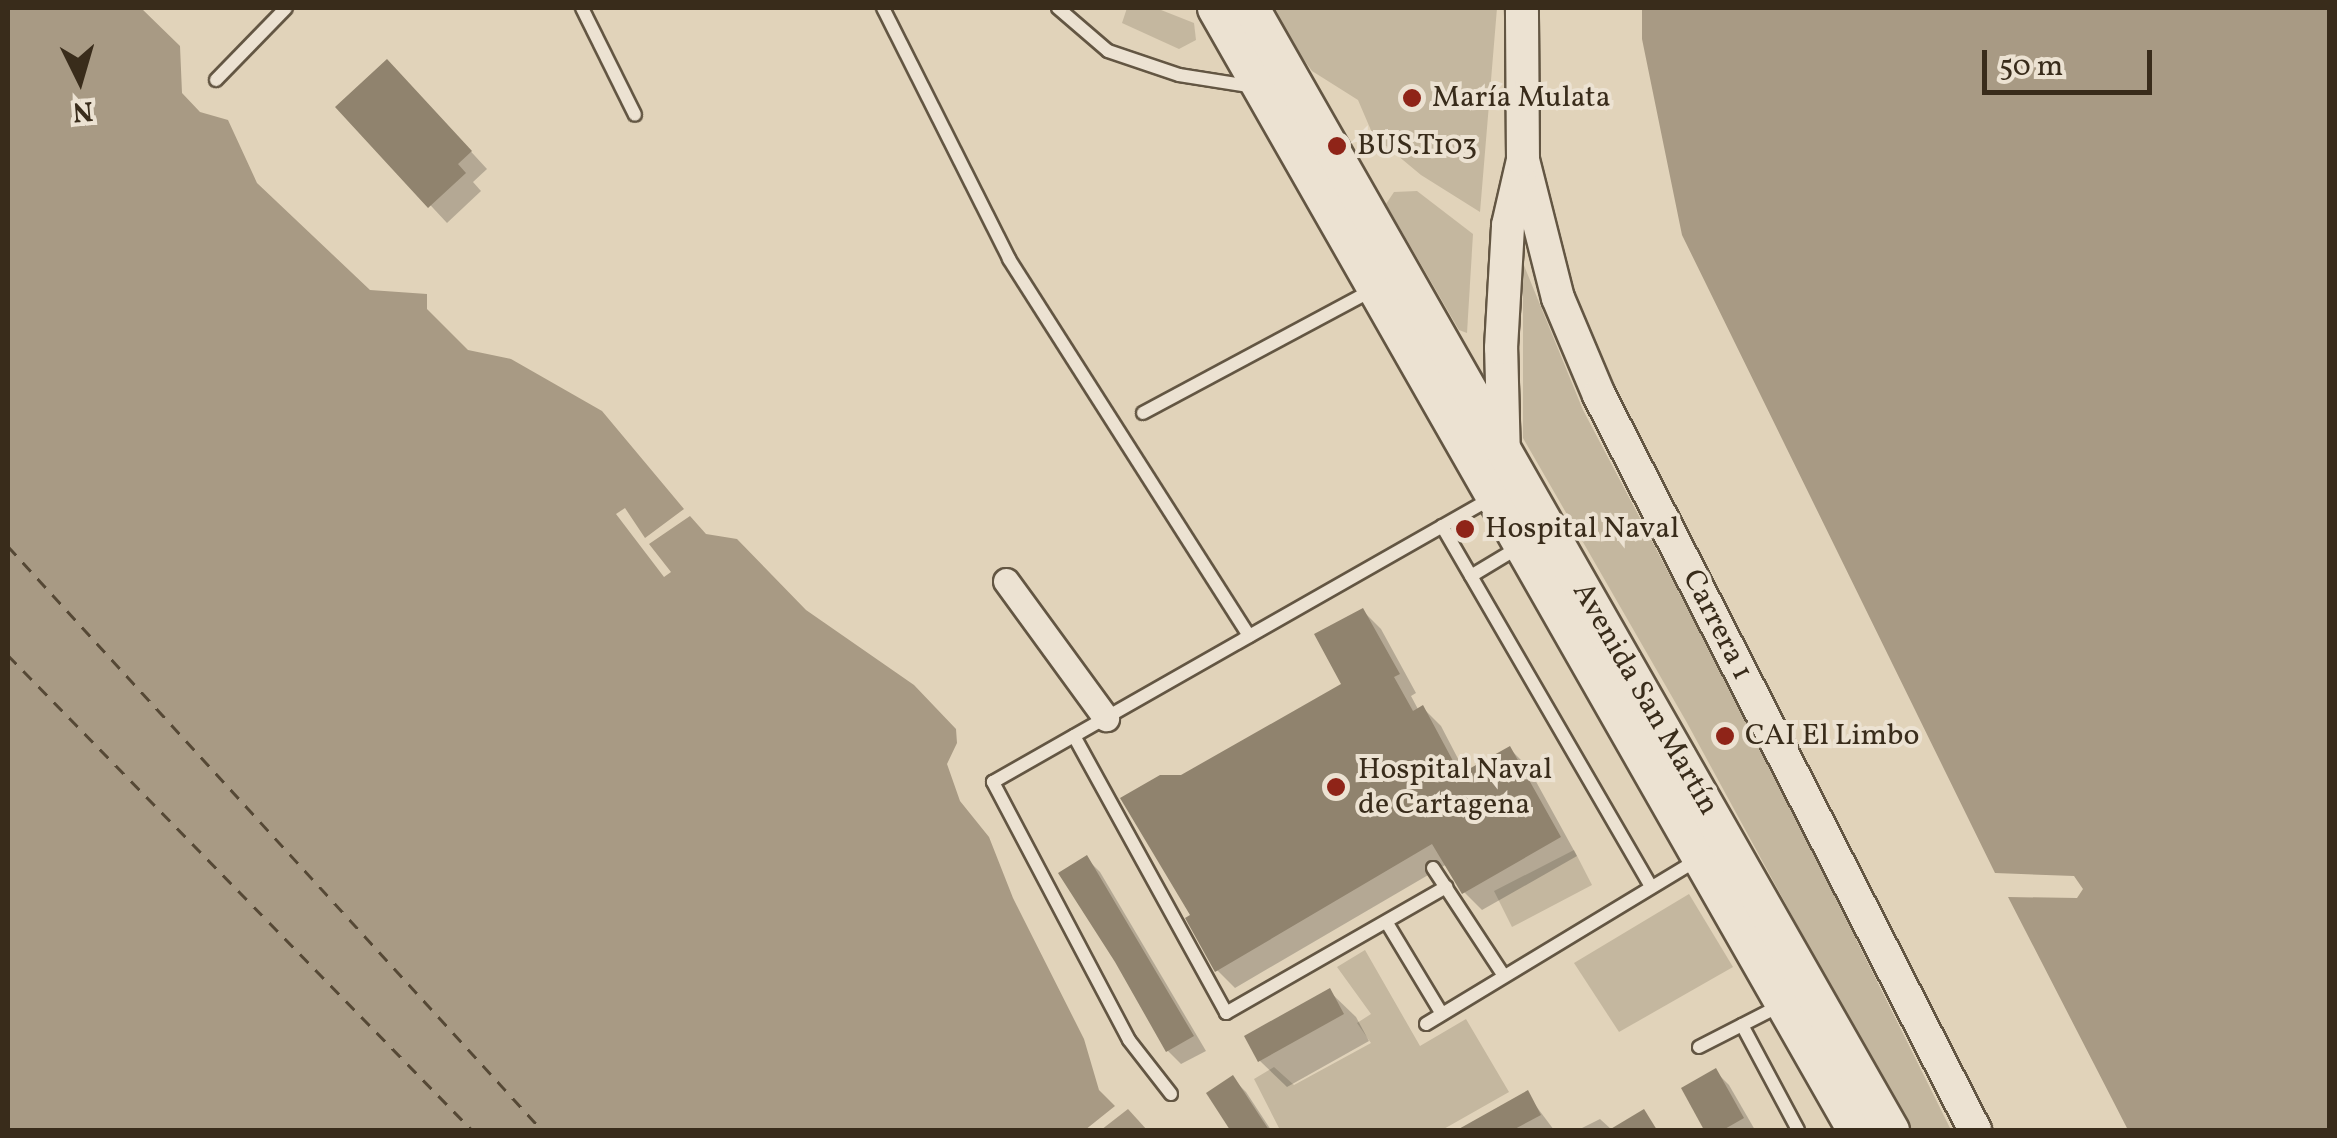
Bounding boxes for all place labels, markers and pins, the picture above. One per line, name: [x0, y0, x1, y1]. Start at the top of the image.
place label: María Mulata: [1432, 80, 1611, 116]
marker: María Mulata: [1401, 87, 1423, 109]
place label: BUS.T103: [1357, 128, 1477, 164]
marker: BUS.T103: [1326, 135, 1348, 157]
place label: Hospital Naval: [1485, 511, 1679, 547]
marker: Hospital Naval: [1454, 518, 1476, 540]
place label: CAI El Limbo: [1745, 718, 1919, 754]
marker: CAI El Limbo: [1714, 725, 1736, 747]
place label: Hospital Naval de Cartagena: [1358, 752, 1552, 822]
marker: Hospital Naval de Cartagena: [1323, 774, 1349, 800]

